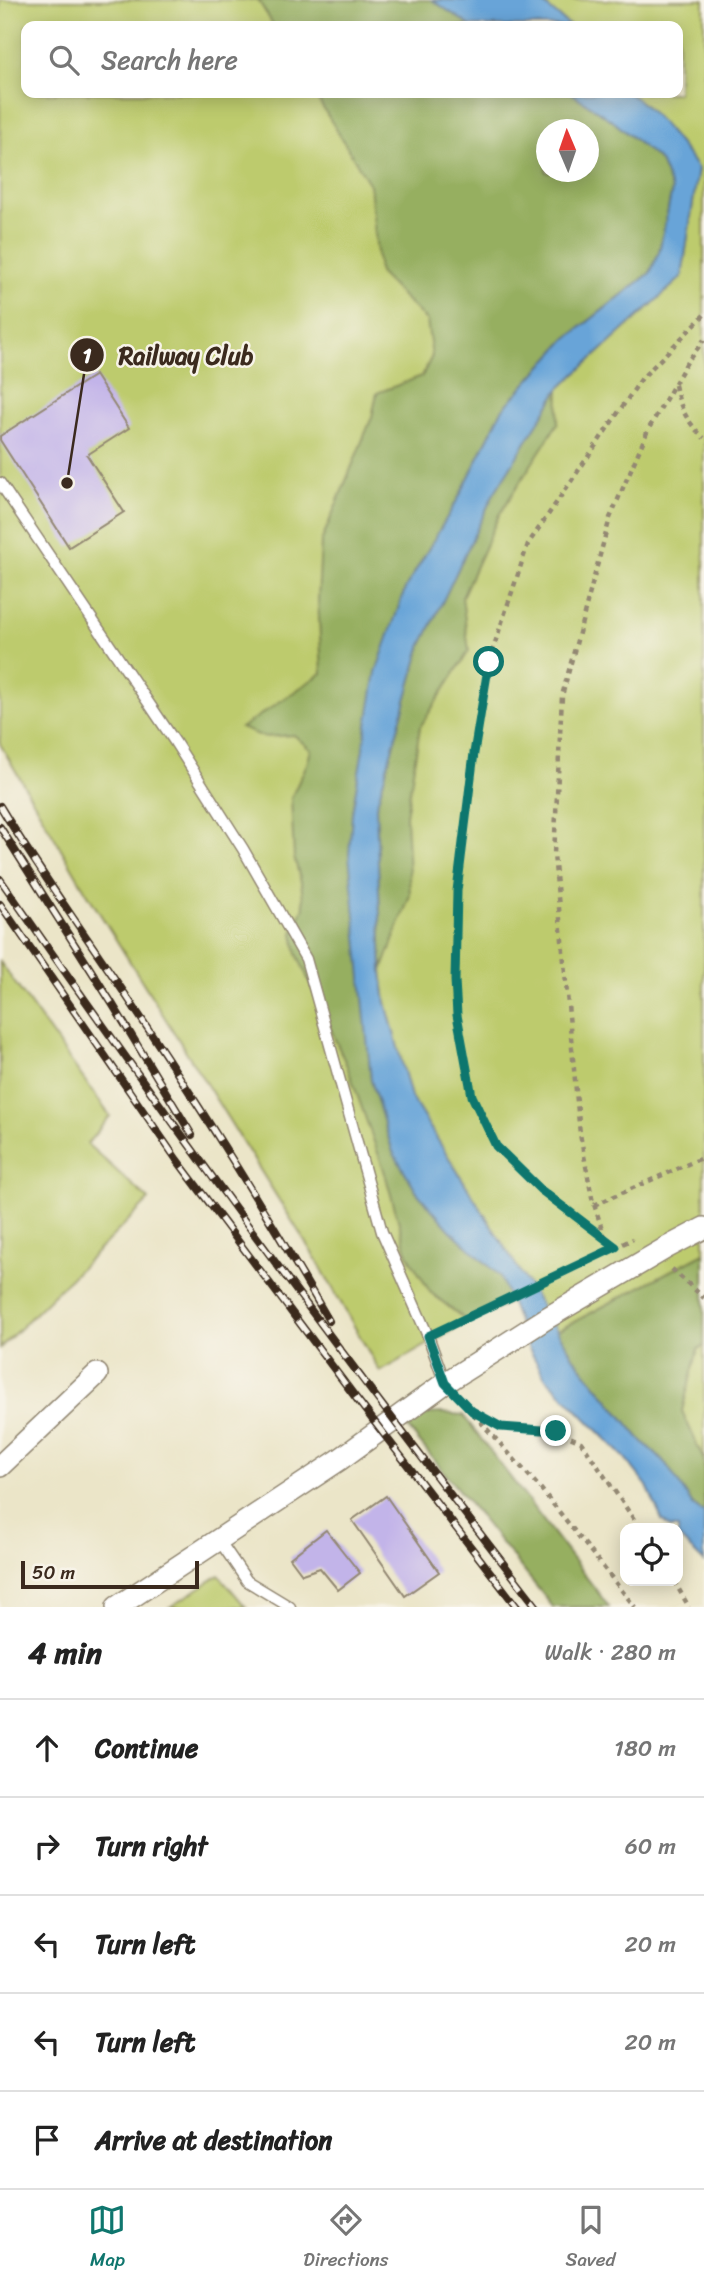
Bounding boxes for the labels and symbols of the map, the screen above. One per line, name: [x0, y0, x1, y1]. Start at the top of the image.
north arrow: [536, 119, 599, 182]
callout: Railway Club: [69, 333, 267, 378]
text: Railway Club: [118, 335, 254, 377]
text: 1: [82, 337, 92, 375]
route start: [473, 646, 504, 677]
route end: [540, 1415, 571, 1446]
scale bar: [21, 1558, 200, 1590]

